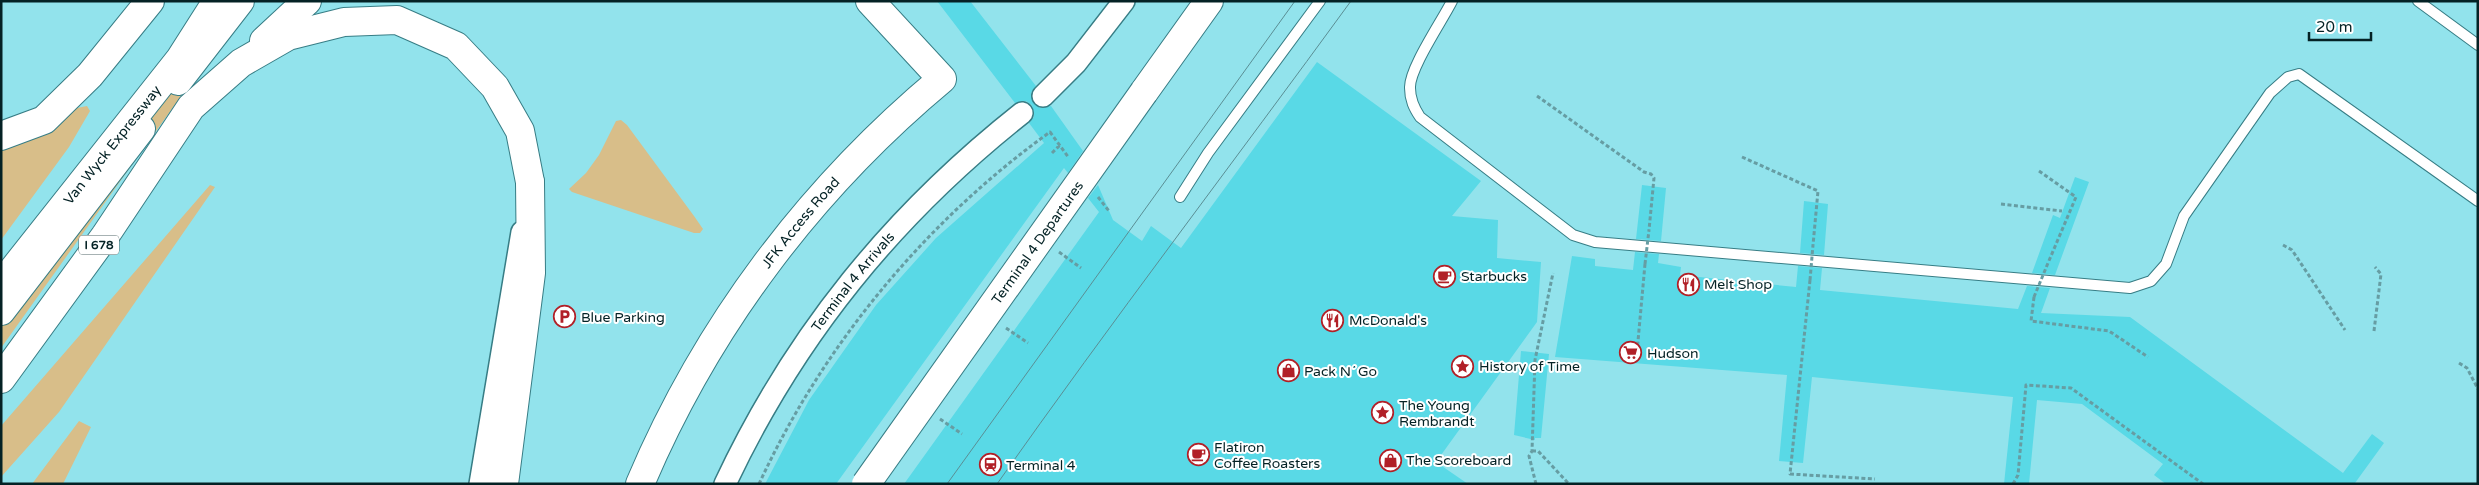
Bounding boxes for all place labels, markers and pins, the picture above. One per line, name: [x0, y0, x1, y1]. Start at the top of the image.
cafe icon: Starbucks: [1433, 264, 1457, 288]
place label: Starbucks: [1461, 268, 1527, 285]
restaurant icon: Melt Shop: [1676, 272, 1700, 296]
place label: Melt Shop: [1704, 276, 1772, 293]
parking icon: Blue Parking: [553, 305, 577, 329]
restaurant icon: McDonald's: [1321, 308, 1345, 332]
place label: Blue Parking: [581, 309, 665, 326]
place label: McDonald's: [1349, 312, 1427, 329]
supermarket icon: Hudson: [1619, 341, 1643, 365]
place label: Hudson: [1647, 345, 1699, 362]
place icon: History of Time: [1451, 354, 1475, 378]
place label: History of Time: [1479, 358, 1580, 375]
shop icon: Pack N´ Go: [1276, 359, 1300, 383]
place label: Pack N´ Go: [1304, 363, 1377, 380]
place label: The Young Rembrandt: [1399, 397, 1475, 430]
place icon: The Young Rembrandt: [1371, 401, 1395, 425]
place label: Flatiron Coffee Roasters: [1214, 439, 1320, 472]
cafe icon: Flatiron Coffee Roasters: [1186, 443, 1210, 467]
shop icon: The Scoreboard: [1378, 448, 1402, 472]
place label: The Scoreboard: [1406, 452, 1511, 469]
station icon: Terminal 4: [978, 453, 1002, 477]
place label: Terminal 4: [1006, 457, 1076, 474]

